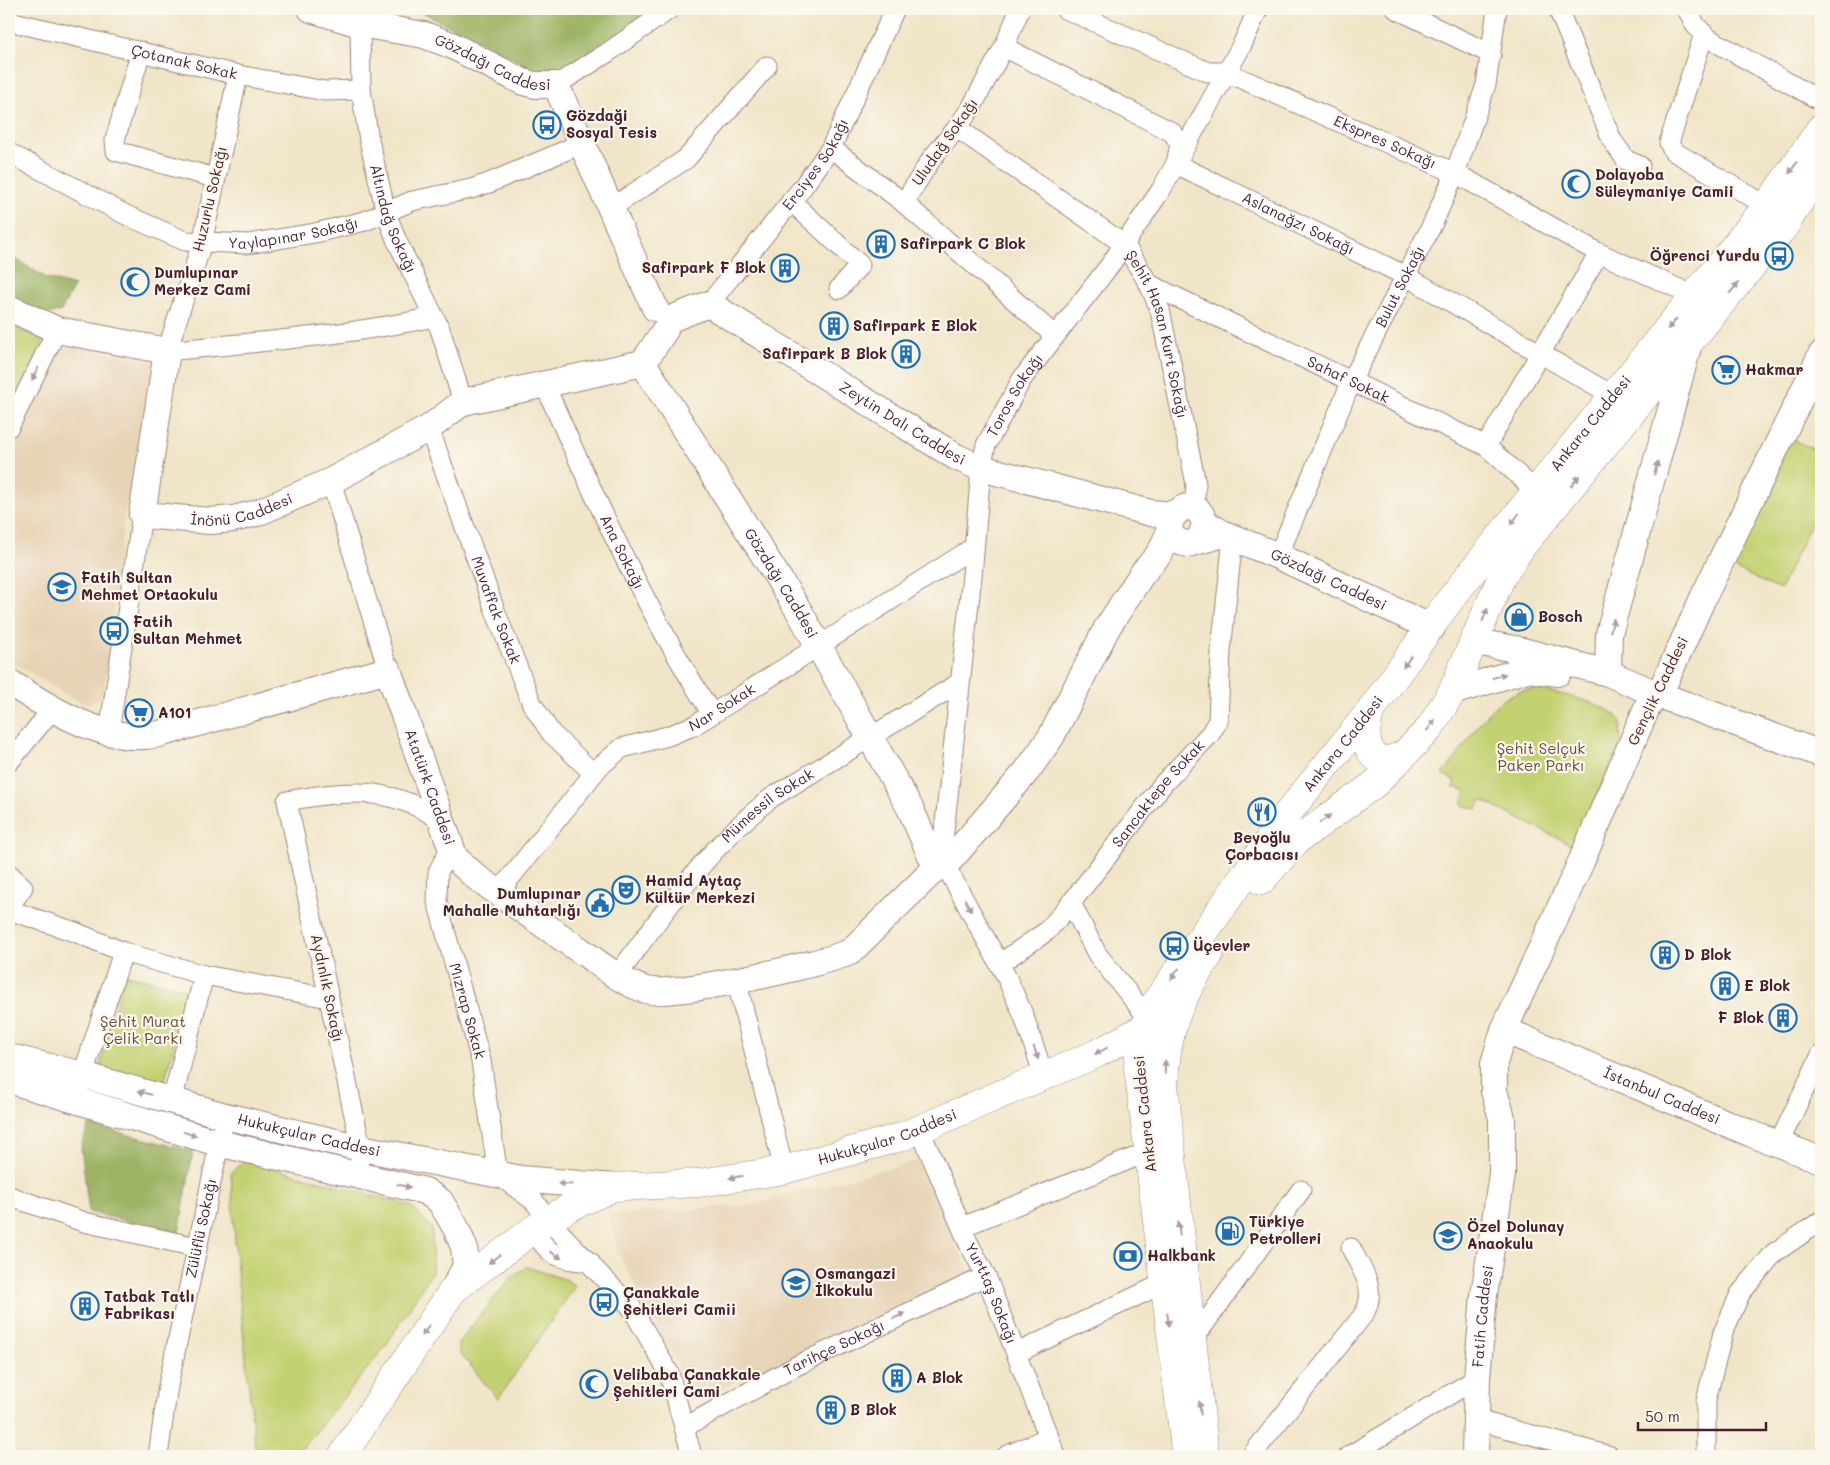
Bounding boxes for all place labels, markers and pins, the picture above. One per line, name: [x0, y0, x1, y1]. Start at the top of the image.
place label: Gözdaği Sosyal Tesi̇s: [566, 105, 657, 142]
bus stop icon: Gözdaği Sosyal Tesi̇s: [532, 110, 562, 140]
place label: Dolayoba Süleymaniye Camii: [1595, 164, 1734, 201]
mosque icon: Dolayoba Süleymaniye Camii: [1561, 169, 1591, 199]
building icon: Safirpark C Blok: [866, 229, 896, 259]
place label: Safirpark C Blok: [900, 233, 1026, 253]
bus stop icon: Öğrenci Yurdu: [1764, 241, 1794, 271]
place label: Öğrenci Yurdu: [1650, 245, 1760, 265]
building icon: Safirpark F Blok: [770, 253, 800, 283]
place label: Safirpark F Blok: [642, 257, 766, 277]
place label: Dumlupınar Merkez Cami: [154, 262, 251, 299]
mosque icon: Dumlupınar Merkez Cami: [120, 267, 150, 297]
building icon: Safirpark E Blok: [819, 311, 849, 341]
place label: Safirpark E Blok: [853, 315, 977, 335]
building icon: Safirpark B Blok: [891, 339, 921, 369]
place label: Safirpark B Blok: [762, 343, 887, 363]
supermarket icon: Hakmar: [1711, 355, 1741, 385]
place label: Hakmar: [1745, 359, 1803, 379]
place label: Fatih Sultan Mehmet Ortaokulu: [81, 567, 218, 604]
school or university icon: Fatih Sultan Mehmet Ortaokulu: [47, 572, 77, 602]
shop icon: Bosch: [1504, 602, 1534, 632]
place label: Bosch: [1538, 606, 1583, 626]
place label: Fati̇h Sultan Mehmet: [133, 611, 243, 648]
bus stop icon: Fati̇h Sultan Mehmet: [99, 616, 129, 646]
supermarket icon: A101: [124, 698, 154, 728]
place label: A101: [158, 702, 191, 722]
restaurant icon: Beyoğlu Çorbacısı: [1247, 797, 1277, 827]
place label: Beyoğlu Çorbacısı: [1225, 827, 1299, 864]
place label: Hamid Aytaç Kültür Merkezi: [645, 870, 755, 907]
theatre icon: Hamid Aytaç Kültür Merkezi: [611, 875, 641, 905]
place label: Dumlupınar Mahalle Muhtarlığı: [443, 883, 581, 920]
public building icon: Dumlupınar Mahalle Muhtarlığı: [585, 888, 615, 918]
bus stop icon: Üçevler: [1159, 931, 1189, 961]
place label: Üçevler: [1193, 935, 1251, 955]
building icon: D Blok: [1650, 940, 1680, 970]
place label: D Blok: [1684, 944, 1732, 964]
building icon: E Blok: [1710, 971, 1740, 1001]
place label: E Blok: [1744, 975, 1790, 995]
building icon: F Blok: [1768, 1003, 1798, 1033]
place label: F Blok: [1718, 1007, 1764, 1027]
place label: Türkiye Petrolleri: [1249, 1211, 1322, 1248]
fuel station icon: Türkiye Petrolleri: [1215, 1216, 1245, 1246]
place label: Özel Dolunay Anaokulu: [1467, 1216, 1565, 1253]
school or university icon: Özel Dolunay Anaokulu: [1433, 1221, 1463, 1251]
bank icon: Halkbank: [1113, 1241, 1143, 1271]
place label: Halkbank: [1147, 1245, 1216, 1265]
place label: Osmangazi İlkokulu: [815, 1263, 896, 1300]
school or university icon: Osmangazi İlkokulu: [781, 1268, 811, 1298]
place label: Çanakkale Şehi̇tleri̇ Cami̇i̇: [623, 1282, 736, 1319]
place label: Tatbak Tatlı Fabrikası: [104, 1286, 195, 1323]
bus stop icon: Çanakkale Şehi̇tleri̇ Cami̇i̇: [589, 1287, 619, 1317]
building icon: Tatbak Tatlı Fabrikası: [70, 1291, 100, 1321]
building icon: A Blok: [882, 1363, 912, 1393]
place label: Velibaba Çanakkale Şehitleri Cami: [613, 1364, 760, 1401]
place label: A Blok: [916, 1367, 963, 1387]
mosque icon: Velibaba Çanakkale Şehitleri Cami: [579, 1369, 609, 1399]
building icon: B Blok: [816, 1395, 846, 1425]
place label: B Blok: [850, 1399, 897, 1419]

